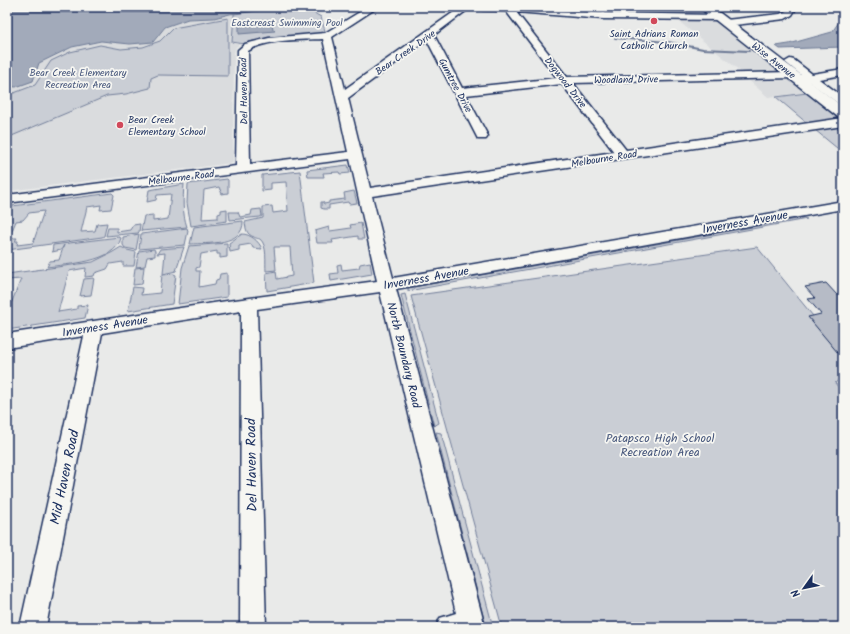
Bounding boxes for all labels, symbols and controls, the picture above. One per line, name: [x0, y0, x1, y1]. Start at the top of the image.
park label: Eastcreast Swimming Pool: [231, 15, 343, 31]
marker: Saint Adrians Roman Catholic Church: [649, 16, 659, 26]
street label: Bear Creek Drive: [372, 26, 440, 80]
place label: Saint Adrians Roman Catholic Church: [610, 26, 699, 54]
street label: Wise Avenue: [748, 38, 799, 84]
street label: Dogwood Drive: [540, 54, 591, 112]
street label: Gumtree Drive: [434, 55, 476, 116]
street label: Del Haven Road: [235, 56, 253, 125]
park label: Bear Creek Elementary Recreation Area: [29, 65, 127, 93]
street label: Woodland Drive: [594, 71, 659, 89]
place label: Bear Creek Elementary School: [128, 112, 206, 140]
marker: Bear Creek Elementary School: [115, 120, 125, 130]
street label: Melbourne Road: [570, 146, 639, 172]
street label: Melbourne Road: [147, 166, 216, 190]
street label: Inverness Avenue: [701, 206, 790, 239]
street label: Inverness Avenue: [382, 262, 471, 295]
street label: North Boundary Road: [381, 300, 426, 411]
street label: Inverness Avenue: [61, 310, 150, 343]
street label: Del Haven Road: [240, 417, 264, 512]
street label: Mid Haven Road: [44, 427, 86, 527]
park label: Patapsco High School Recreation Area: [606, 429, 714, 462]
north arrow: [784, 568, 824, 608]
text: N: [787, 585, 806, 601]

